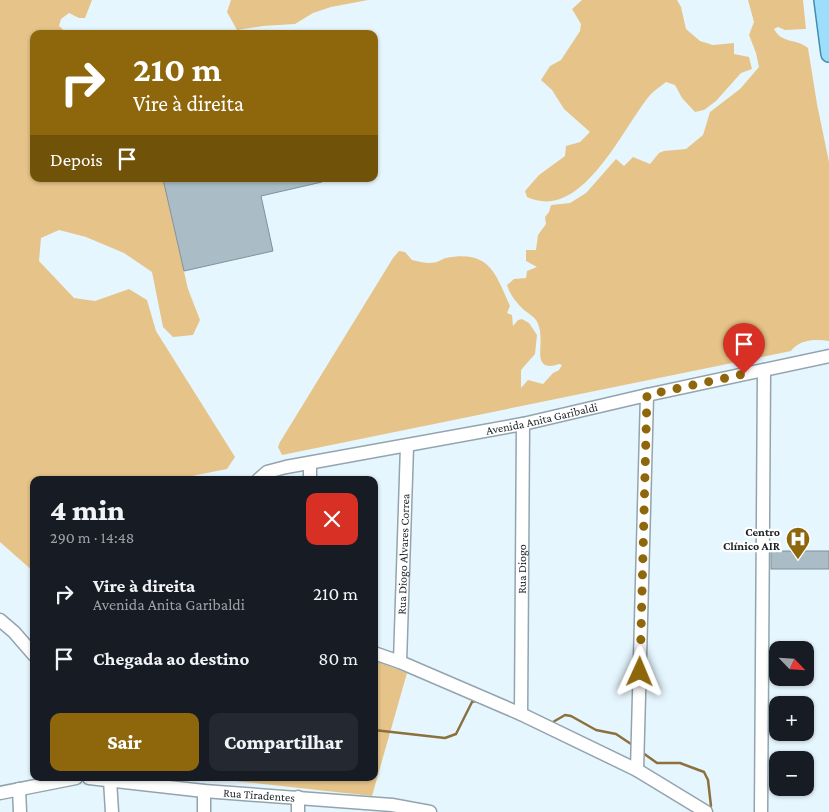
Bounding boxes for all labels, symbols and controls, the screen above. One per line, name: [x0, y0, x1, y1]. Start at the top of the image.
icon: right: [50, 50, 115, 115]
text: 210 m: [133, 50, 222, 89]
text: Vire à direita: [133, 91, 244, 116]
icon: arrive: [113, 145, 141, 173]
text: Depois: [50, 149, 103, 170]
pin: [723, 323, 765, 374]
icon: arrive: [730, 330, 758, 358]
street label: Avenida Anita Garibaldi: [485, 400, 599, 438]
text: 4 min: [50, 493, 125, 526]
button: close: [306, 493, 358, 545]
street label: Rua Diogo Alvares Correa: [395, 493, 412, 615]
place label: Centro Clínico AIR: [723, 525, 781, 553]
hospital icon: Centro Clínico AIR: [785, 526, 811, 560]
text: 290 m · 14:48: [50, 529, 134, 546]
street label: Rua Diogo: [515, 544, 529, 594]
text: Vire à direita: [93, 575, 195, 596]
icon: right: [50, 580, 78, 608]
text: 210 m: [313, 583, 358, 604]
text: Avenida Anita Garibaldi: [93, 596, 245, 613]
north arrow: [769, 641, 814, 686]
map controls: [769, 641, 814, 796]
icon: arrive: [50, 645, 78, 673]
position arrow: [613, 645, 665, 697]
text: Chegada ao destino: [93, 648, 249, 669]
text: 80 m: [318, 648, 358, 669]
button: +: [769, 696, 814, 741]
button: Sair: [50, 713, 199, 771]
button: Compartilhar: [209, 713, 358, 771]
button: −: [769, 751, 814, 796]
street label: Rua Tiradentes: [223, 785, 296, 805]

